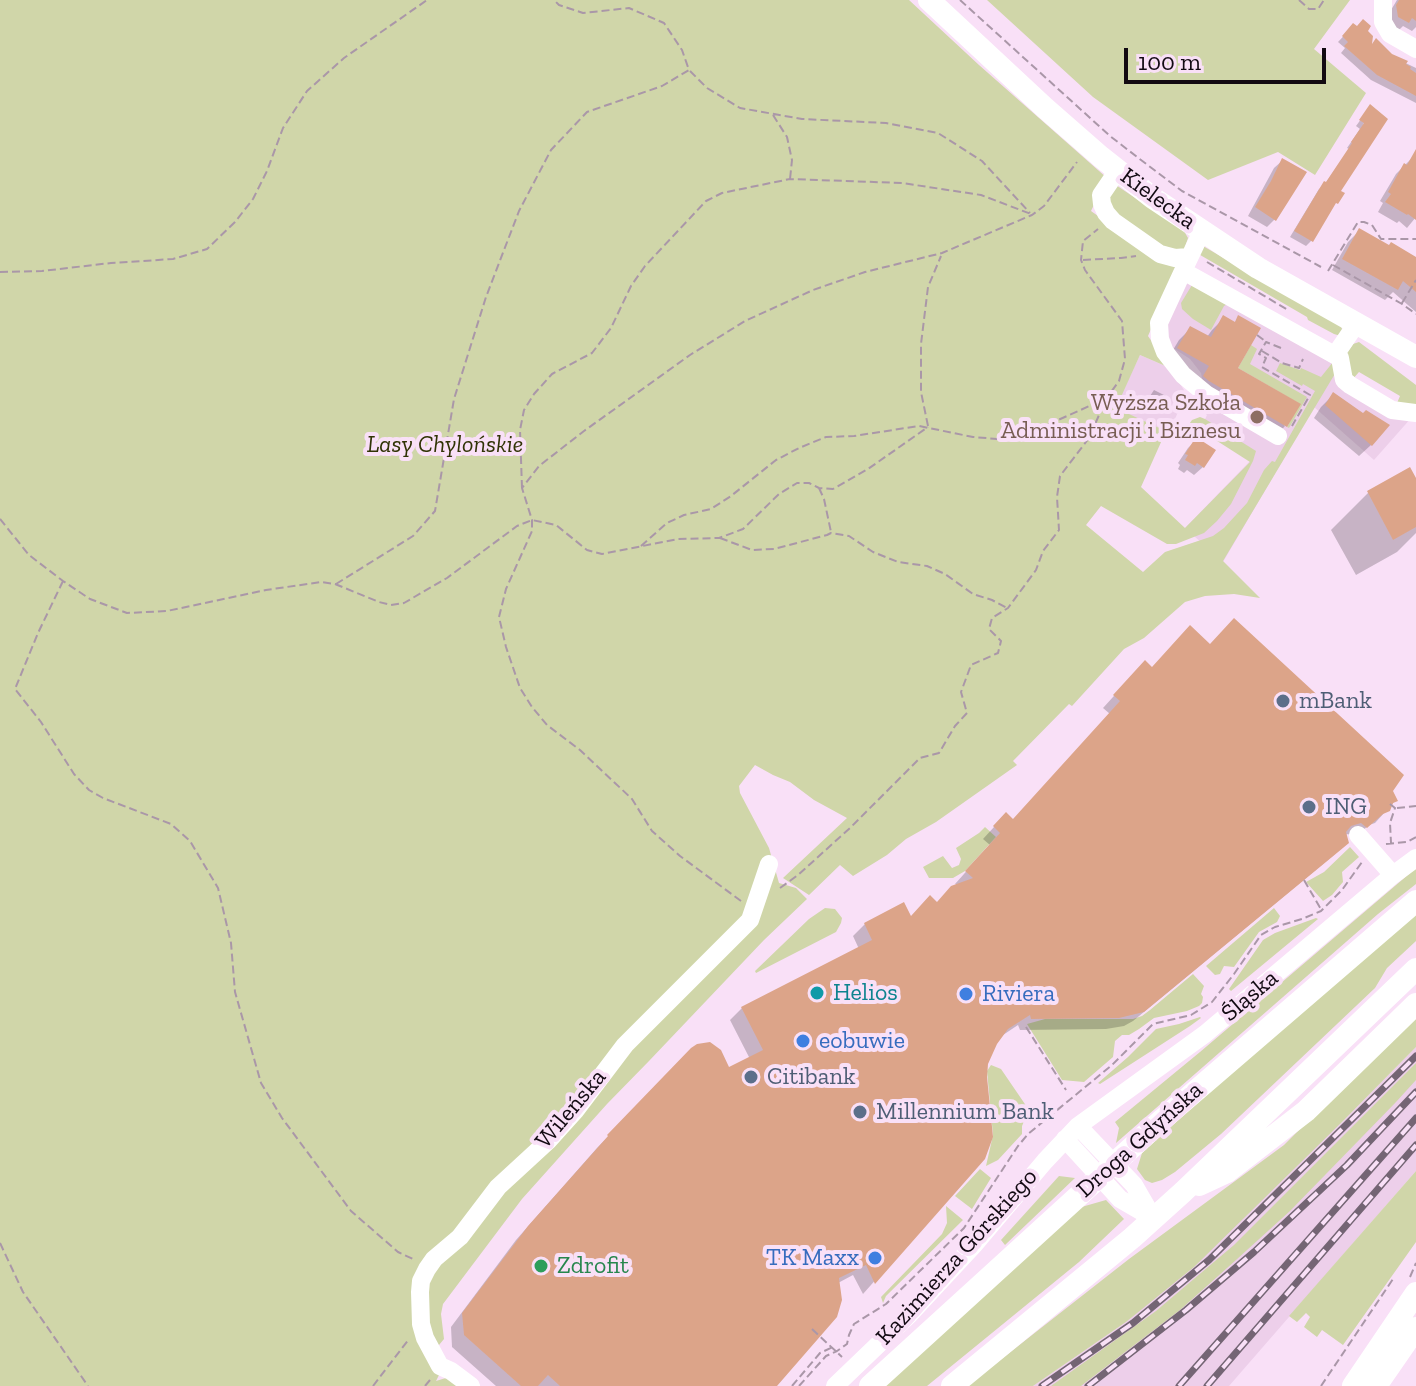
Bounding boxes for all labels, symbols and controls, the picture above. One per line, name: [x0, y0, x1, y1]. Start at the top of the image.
scale bar: [1128, 32, 1330, 82]
text: 100 m: [1138, 47, 1201, 76]
street label: Kielecka: [1115, 162, 1201, 236]
place label: Wyższa Szkoła Administracji i Biznesu: [1001, 389, 1241, 445]
marker: Wyższa Szkoła Administracji i Biznesu: [1248, 408, 1266, 426]
park label: Lasy Chylońskie: [367, 431, 523, 459]
place label: mBank: [1299, 687, 1372, 715]
marker: mBank: [1274, 692, 1292, 710]
place label: ING: [1325, 793, 1367, 821]
marker: ING: [1300, 798, 1318, 816]
street label: Śląska: [1216, 964, 1284, 1028]
place label: Helios: [833, 979, 898, 1007]
place label: Riviera: [982, 980, 1055, 1008]
marker: Helios: [808, 984, 826, 1002]
marker: Riviera: [957, 985, 975, 1003]
place label: eobuwie: [819, 1027, 905, 1055]
marker: eobuwie: [794, 1032, 812, 1050]
street label: Wileńska: [530, 1063, 612, 1155]
place label: Citibank: [767, 1063, 855, 1091]
marker: Citibank: [742, 1068, 760, 1086]
street label: Droga Gdyńska: [1071, 1076, 1209, 1204]
place label: Millennium Bank: [876, 1098, 1054, 1126]
marker: Millennium Bank: [851, 1103, 869, 1121]
street label: Kazimierza Górskiego: [870, 1163, 1044, 1351]
place label: TK Maxx: [766, 1244, 859, 1272]
marker: TK Maxx: [866, 1249, 884, 1267]
place label: Zdrofit: [557, 1252, 629, 1280]
marker: Zdrofit: [532, 1257, 550, 1275]

